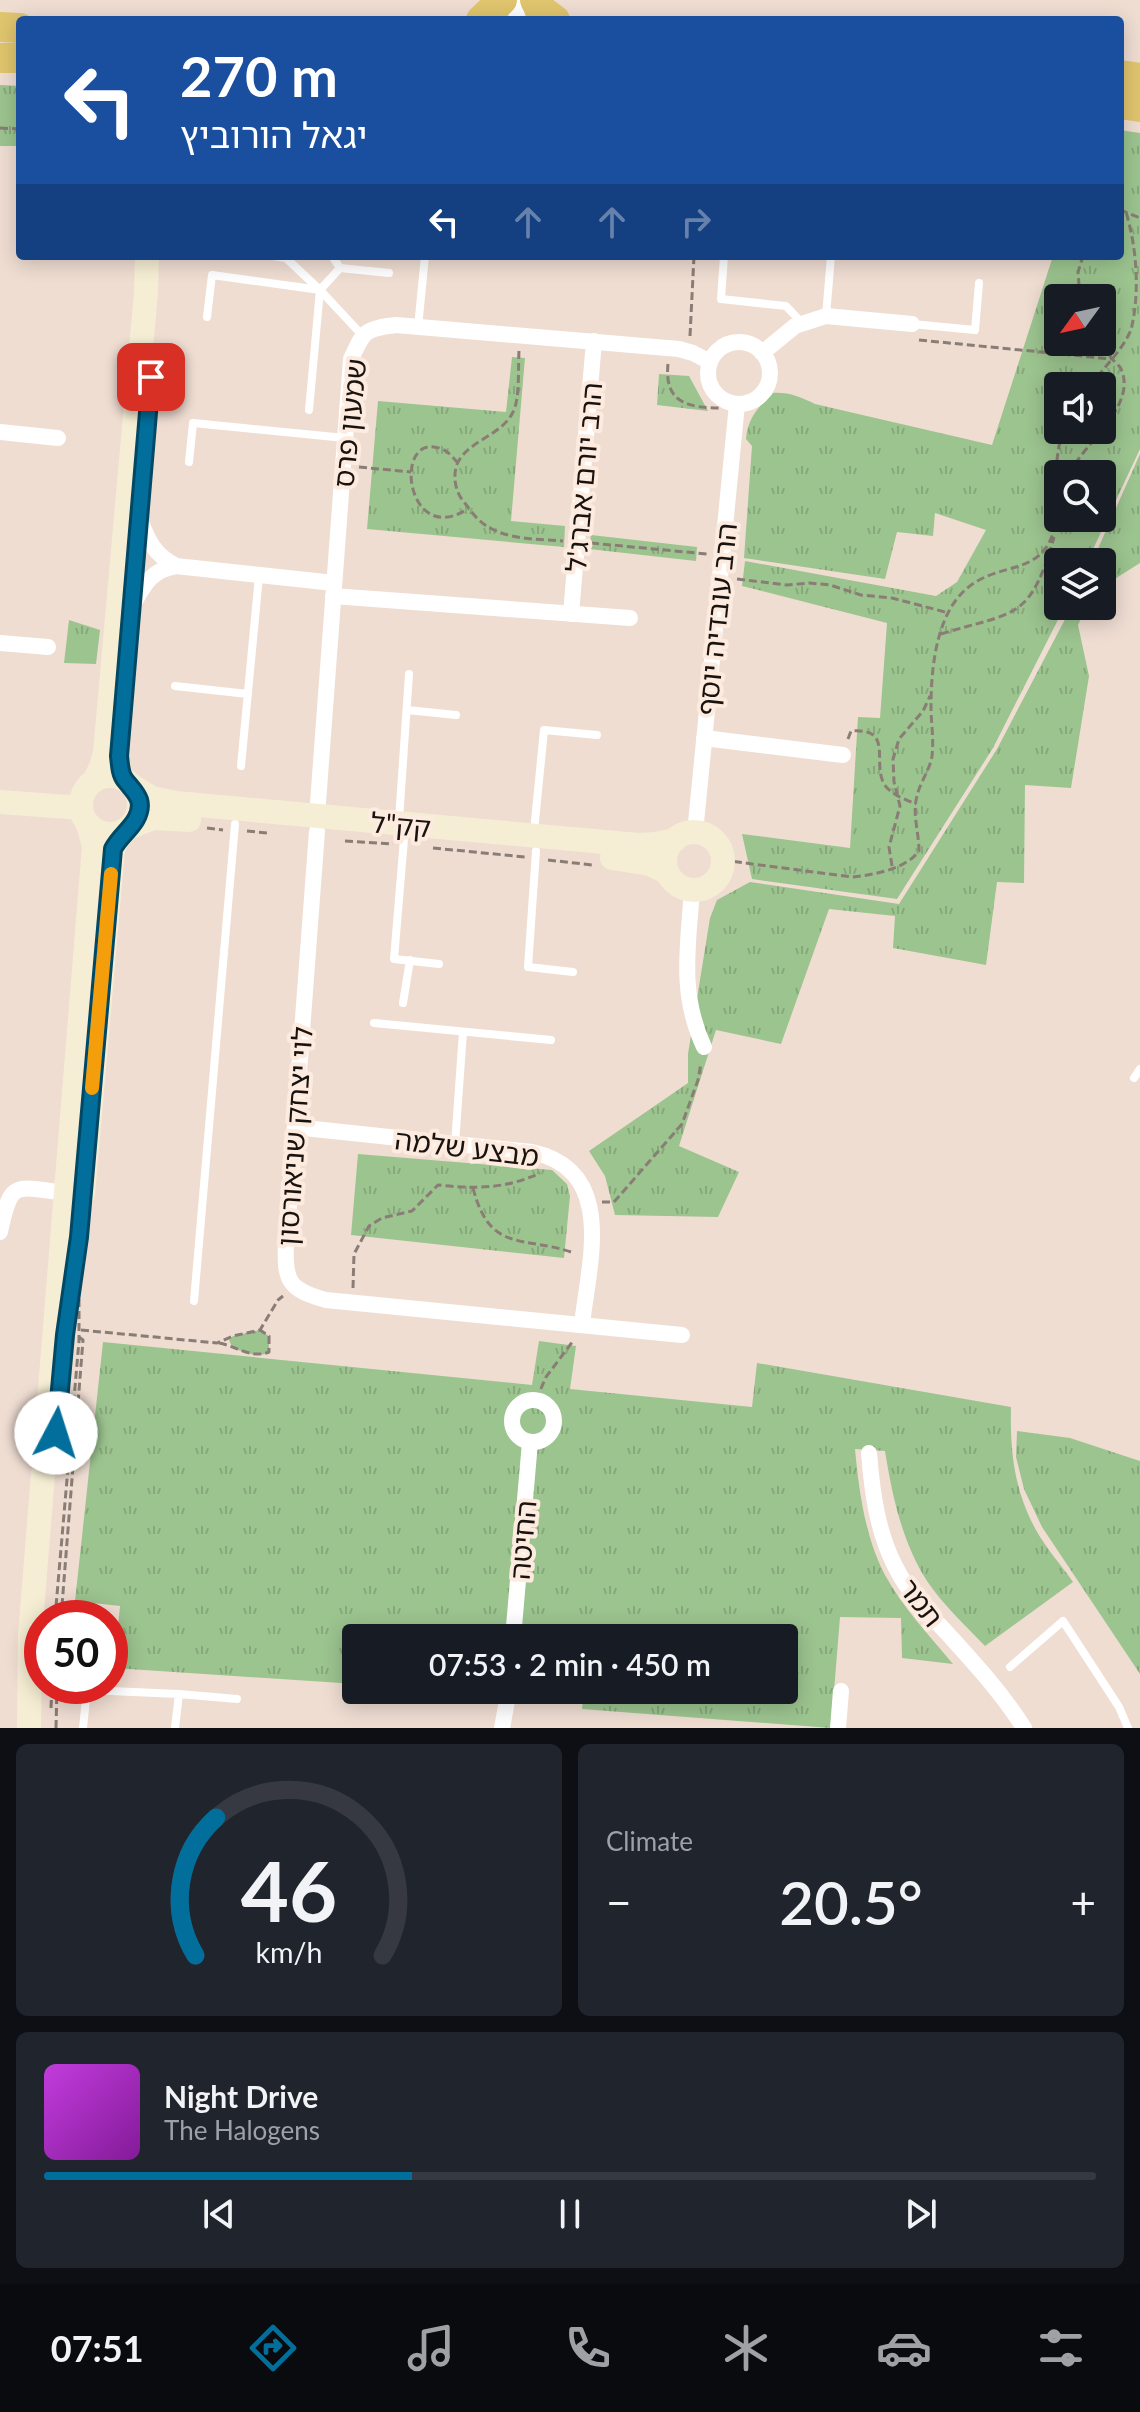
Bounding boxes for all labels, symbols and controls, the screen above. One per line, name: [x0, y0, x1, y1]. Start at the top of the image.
text: 270 m: [180, 42, 338, 109]
icon: left: [48, 48, 152, 152]
text: יגאל הורוביץ: [180, 112, 367, 156]
icon: left: [422, 200, 466, 244]
icon: ahead: [506, 200, 550, 244]
icon: ahead: [590, 200, 634, 244]
icon: right: [674, 200, 718, 244]
north arrow: [1044, 284, 1116, 356]
map controls: [1044, 284, 1116, 620]
pin: [117, 343, 185, 411]
icon: arrive: [129, 355, 173, 399]
street label: שמעון פרס: [325, 357, 373, 489]
button: sound: [1044, 372, 1116, 444]
street label: הרב יורם אברג'ל: [558, 381, 608, 573]
button: search: [1044, 460, 1116, 532]
street label: הרב עובדיה יוסף: [689, 521, 743, 717]
button: layers: [1044, 548, 1116, 620]
street label: קק"ל: [370, 804, 432, 844]
street label: לוי יצחק שניאורסון: [269, 1025, 319, 1247]
street label: מבצע שלמה: [393, 1121, 541, 1173]
position arrow: [14, 1391, 98, 1475]
street label: החיטה: [502, 1499, 542, 1581]
street label: תמר: [893, 1571, 951, 1633]
speed limit sign: 50: [24, 1600, 128, 1704]
text: 07:53 · 2 min · 450 m: [429, 1646, 711, 1682]
text: Climate: [606, 1825, 693, 1857]
text: 46: [241, 1840, 337, 1940]
text: 20.5°: [779, 1866, 923, 1938]
text: −: [606, 1876, 632, 1928]
text: +: [1070, 1876, 1096, 1928]
text: km/h: [256, 1935, 322, 1969]
text: Night Drive: [164, 2078, 318, 2114]
text: The Halogens: [164, 2114, 320, 2146]
icon: previous: [197, 2192, 241, 2236]
icon: pause: [548, 2192, 592, 2236]
icon: next: [899, 2192, 943, 2236]
icon: directions: [245, 2320, 301, 2376]
icon: music: [403, 2320, 459, 2376]
icon: phone: [560, 2320, 616, 2376]
icon: climate: [718, 2320, 774, 2376]
icon: car: [876, 2320, 932, 2376]
icon: filters: [1033, 2320, 1089, 2376]
text: 07:51: [51, 2326, 144, 2370]

